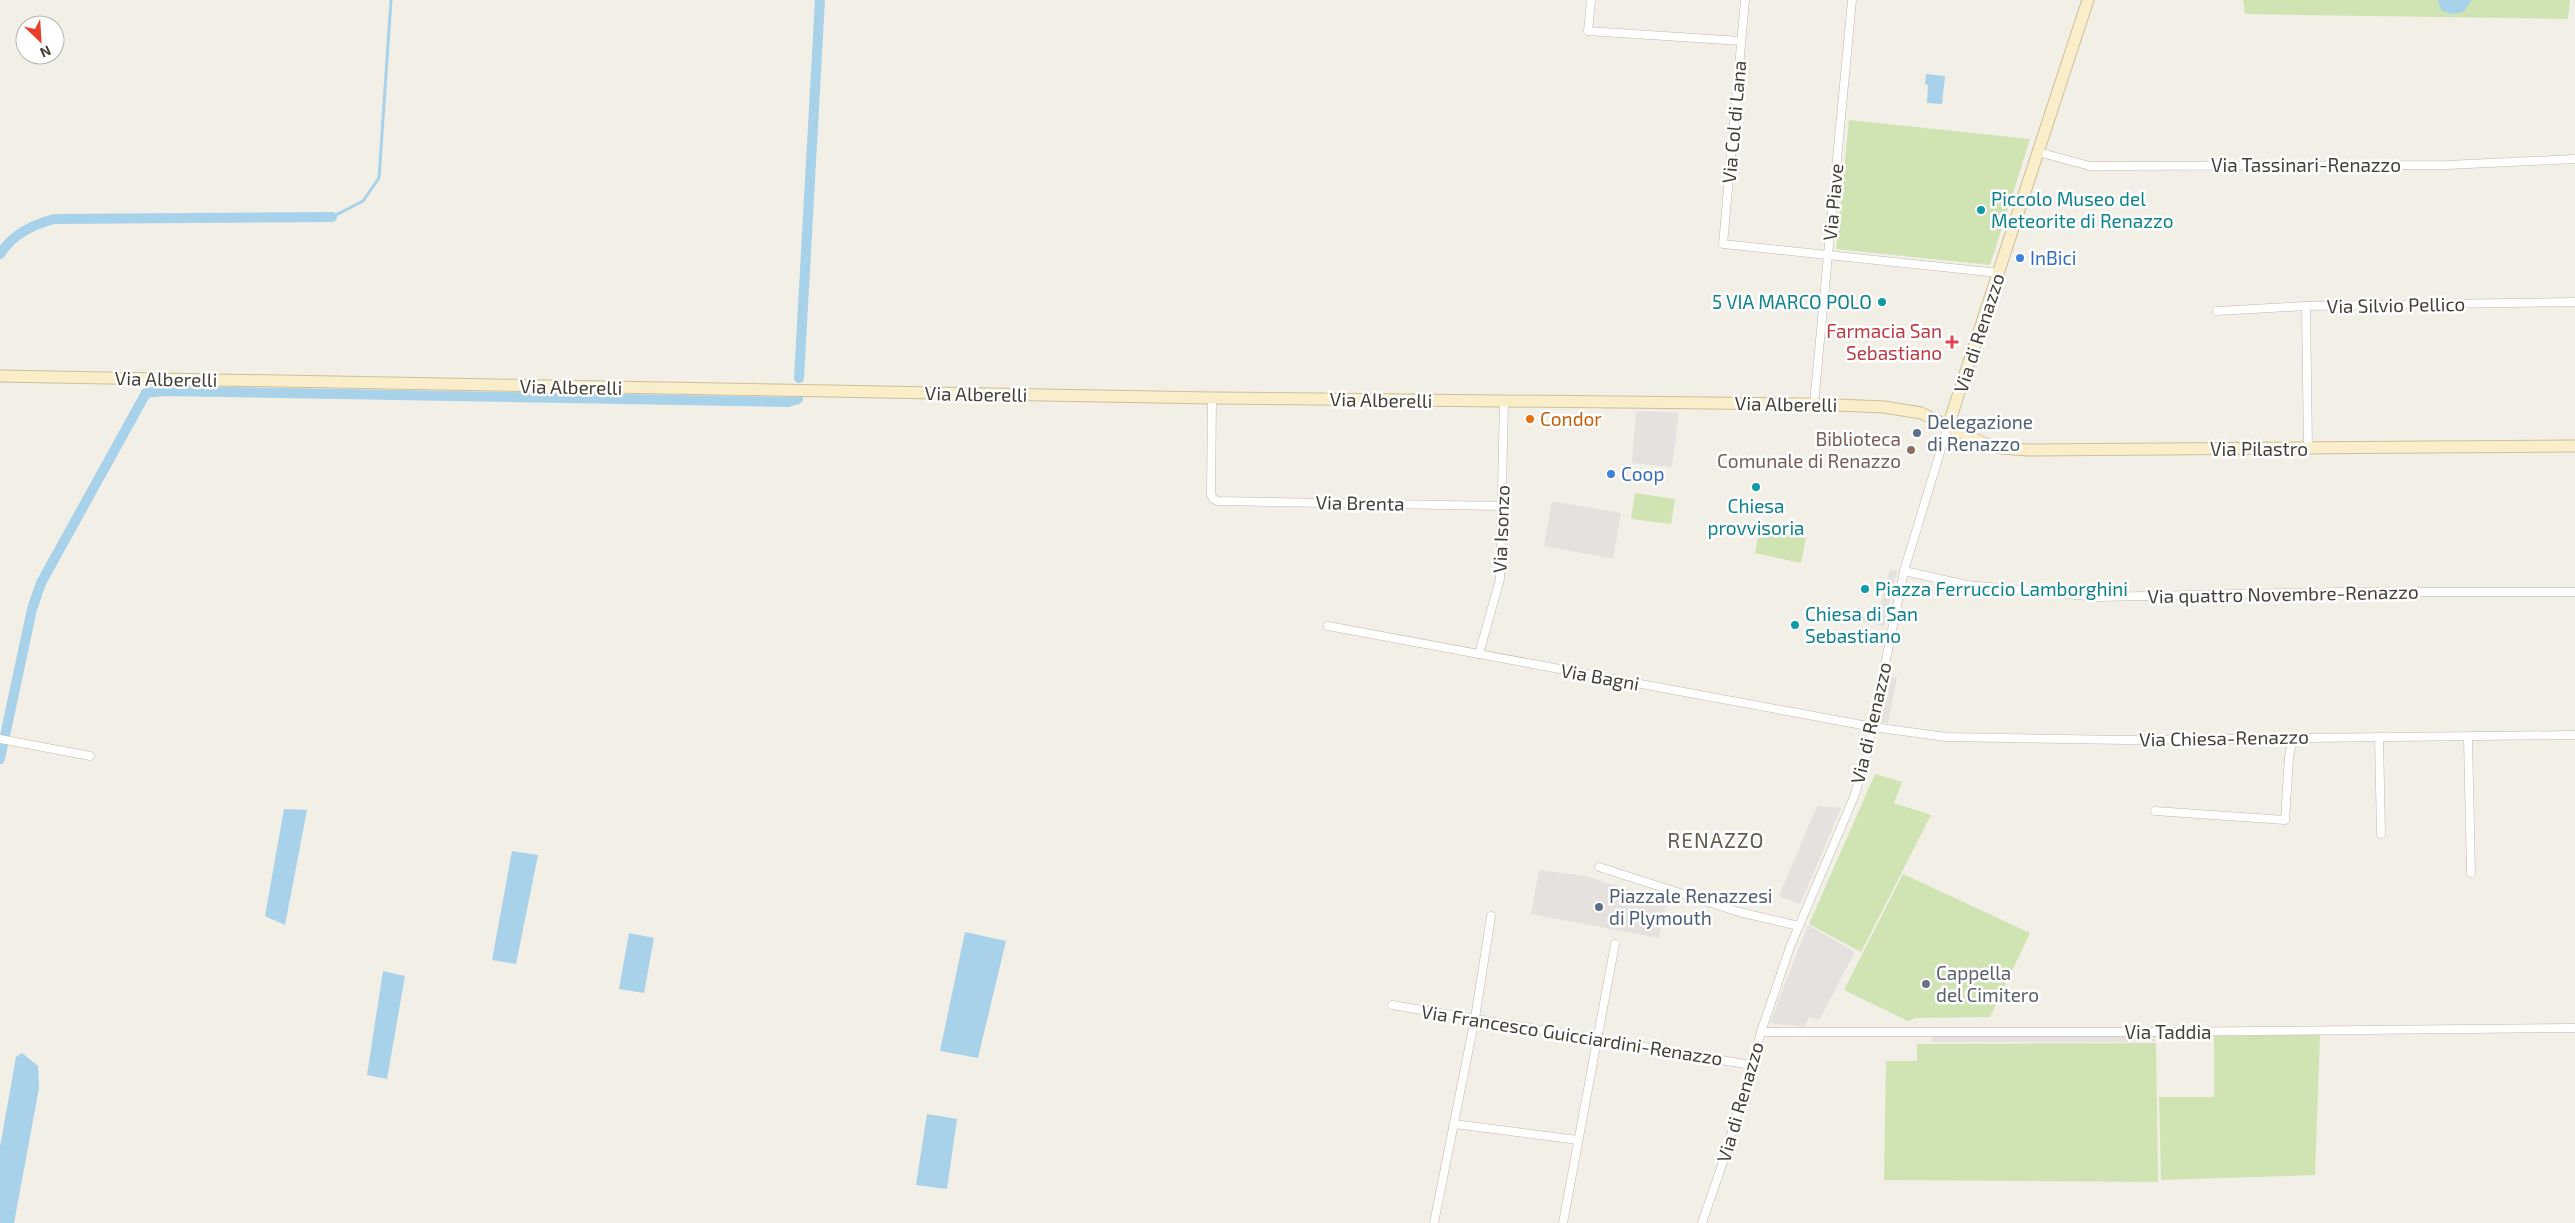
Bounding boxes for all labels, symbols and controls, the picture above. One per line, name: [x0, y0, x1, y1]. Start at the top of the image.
north arrow: [15, 15, 65, 65]
text: N: [38, 42, 54, 62]
street label: Via Col di Lana: [1717, 59, 1750, 184]
street label: Via Tassinari-Renazzo: [2211, 153, 2401, 176]
street label: Via Piave: [1818, 162, 1847, 242]
place label: Piccolo Museo del Meteorite di Renazzo: [1991, 187, 2173, 232]
marker: Piccolo Museo del Meteorite di Renazzo: [1975, 204, 1987, 216]
place label: InBici: [2030, 246, 2077, 269]
marker: InBici: [2014, 252, 2026, 264]
street label: Via di Renazzo: [1948, 270, 2009, 395]
place label: 5 VIA MARCO POLO: [1712, 290, 1872, 313]
street label: Via Silvio Pellico: [2327, 292, 2465, 317]
marker: 5 VIA MARCO POLO: [1876, 296, 1888, 308]
place label: Farmacia San Sebastiano: [1826, 319, 1942, 364]
marker: Farmacia San Sebastiano: [1946, 336, 1958, 348]
street label: Via Alberelli: [115, 366, 217, 391]
street label: Via Alberelli: [520, 374, 622, 399]
street label: Via Alberelli: [925, 381, 1027, 406]
street label: Via Alberelli: [1330, 387, 1432, 412]
street label: Via Alberelli: [1735, 391, 1837, 416]
place label: Condor: [1540, 407, 1602, 430]
place label: Delegazione di Renazzo: [1927, 410, 2033, 455]
marker: Condor: [1524, 413, 1536, 425]
place label: Biblioteca Comunale di Renazzo: [1717, 427, 1901, 472]
marker: Delegazione di Renazzo: [1911, 427, 1923, 439]
street label: Via Pilastro: [2210, 437, 2308, 460]
marker: Biblioteca Comunale di Renazzo: [1905, 444, 1917, 456]
place label: Coop: [1621, 462, 1664, 485]
marker: Coop: [1605, 468, 1617, 480]
marker: Chiesa provvisoria: [1750, 481, 1762, 493]
street label: Via Isonzo: [1487, 485, 1514, 573]
street label: Via Brenta: [1315, 490, 1405, 515]
place label: Chiesa provvisoria: [1707, 494, 1805, 539]
place label: Piazza Ferruccio Lamborghini: [1875, 577, 2128, 600]
street label: Via quattro Novembre-Renazzo: [2147, 580, 2419, 607]
marker: Piazza Ferruccio Lamborghini: [1859, 583, 1871, 595]
place label: Chiesa di San Sebastiano: [1805, 602, 1918, 647]
marker: Chiesa di San Sebastiano: [1789, 619, 1801, 631]
street label: Via Bagni: [1559, 658, 1641, 695]
street label: Via di Renazzo: [1845, 660, 1896, 786]
street label: Via Chiesa-Renazzo: [2139, 725, 2309, 750]
district label: RENAZZO: [1667, 827, 1765, 852]
place label: Piazzale Renazzesi di Plymouth: [1609, 884, 1773, 929]
marker: Piazzale Renazzesi di Plymouth: [1593, 901, 1605, 913]
place label: Cappella del Cimitero: [1936, 961, 2039, 1006]
marker: Cappella del Cimitero: [1920, 978, 1932, 990]
street label: Via Francesco Guicciardini-Renazzo: [1420, 999, 1724, 1070]
street label: Via Taddia: [2124, 1020, 2212, 1043]
street label: Via di Renazzo: [1711, 1039, 1768, 1165]

